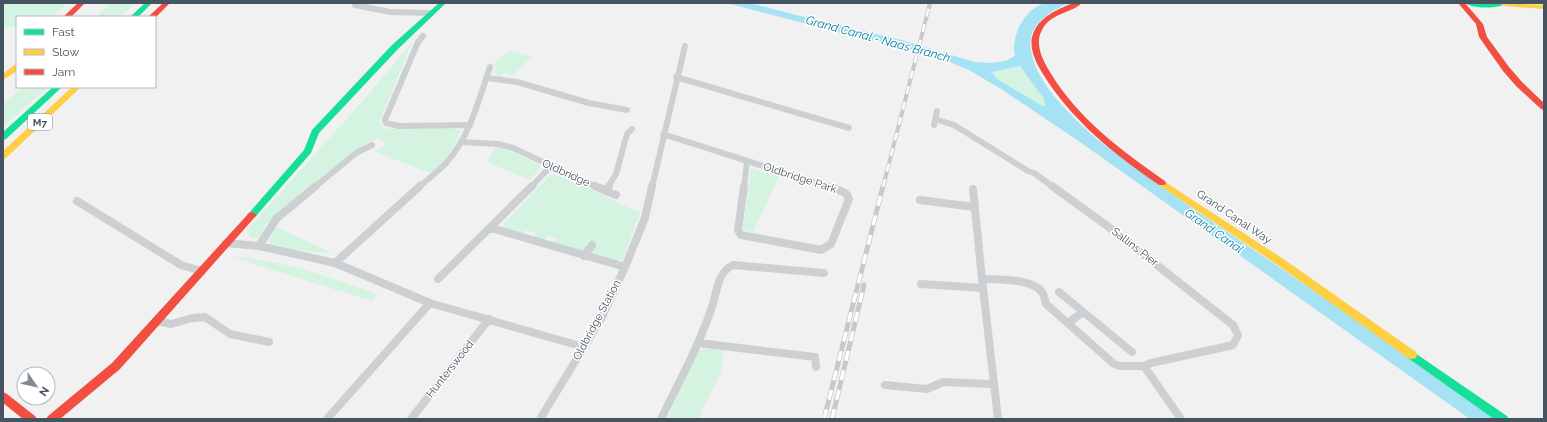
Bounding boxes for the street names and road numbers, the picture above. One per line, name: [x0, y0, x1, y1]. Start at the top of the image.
road number: M7: [28, 114, 52, 130]
street label: Oldbridge: [540, 157, 593, 190]
street label: Oldbridge Park: [762, 160, 839, 196]
street label: Grand Canal Way: [1194, 187, 1274, 247]
street label: Sallins Pier: [1109, 225, 1161, 269]
street label: Oldbridge Station: [570, 278, 624, 362]
street label: Hunterswood: [424, 338, 476, 400]

